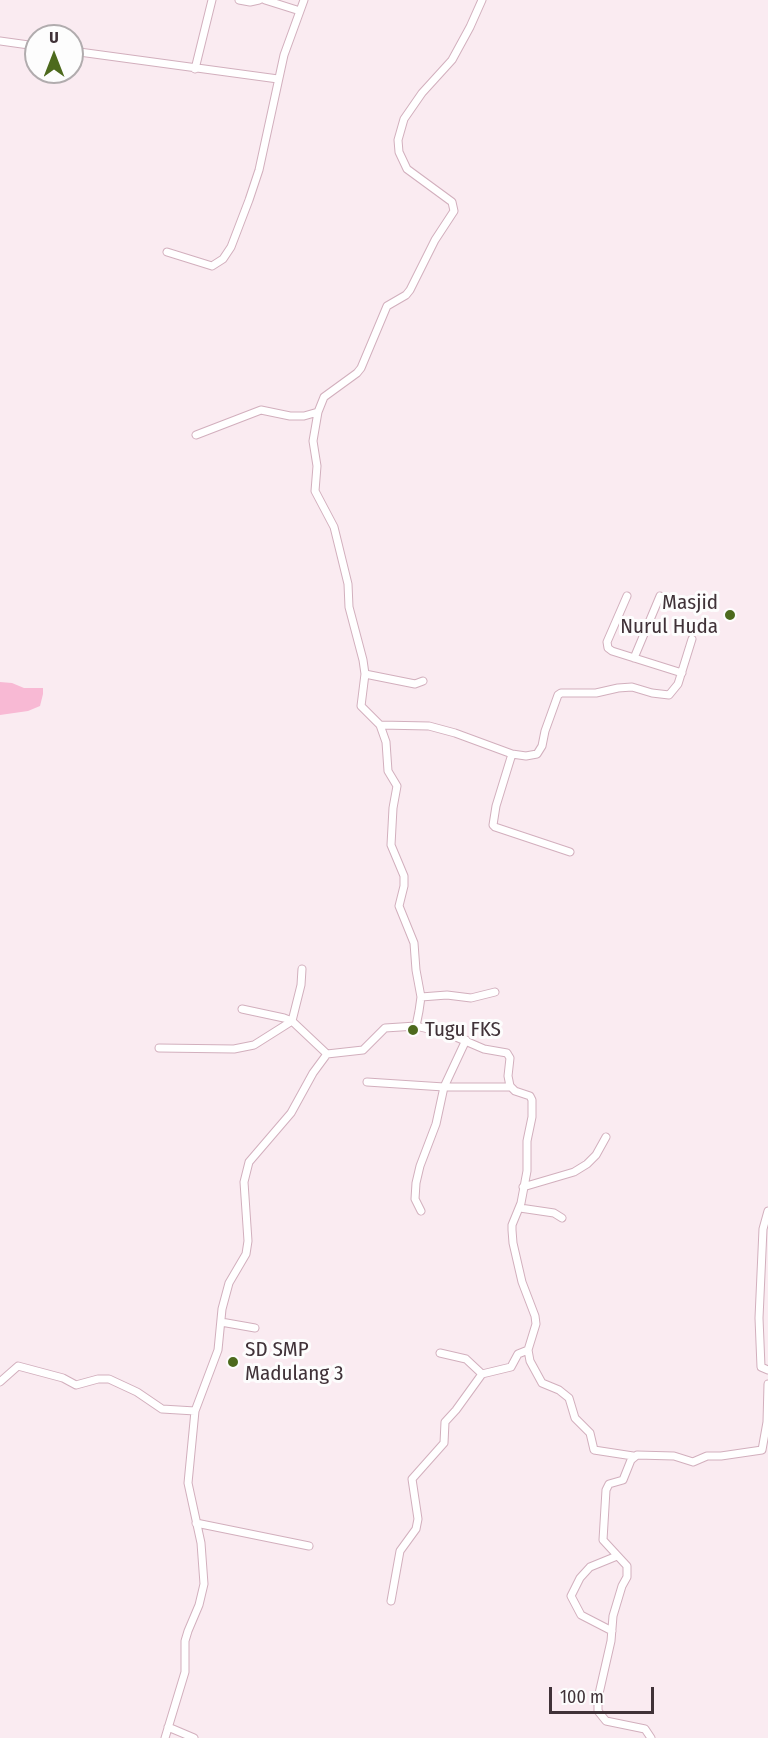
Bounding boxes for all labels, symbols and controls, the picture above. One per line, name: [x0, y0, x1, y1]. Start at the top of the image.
north arrow: [24, 24, 84, 84]
text: U: [49, 28, 59, 47]
place label: Masjid Nurul Huda: [620, 590, 718, 640]
marker: Masjid Nurul Huda: [723, 608, 737, 622]
place label: Tugu FKS: [425, 1017, 501, 1043]
marker: Tugu FKS: [406, 1023, 420, 1037]
place label: SD SMP Madulang 3: [245, 1337, 344, 1387]
marker: SD SMP Madulang 3: [226, 1355, 240, 1369]
scale bar: [552, 1675, 657, 1713]
text: 100 m: [560, 1686, 604, 1708]

